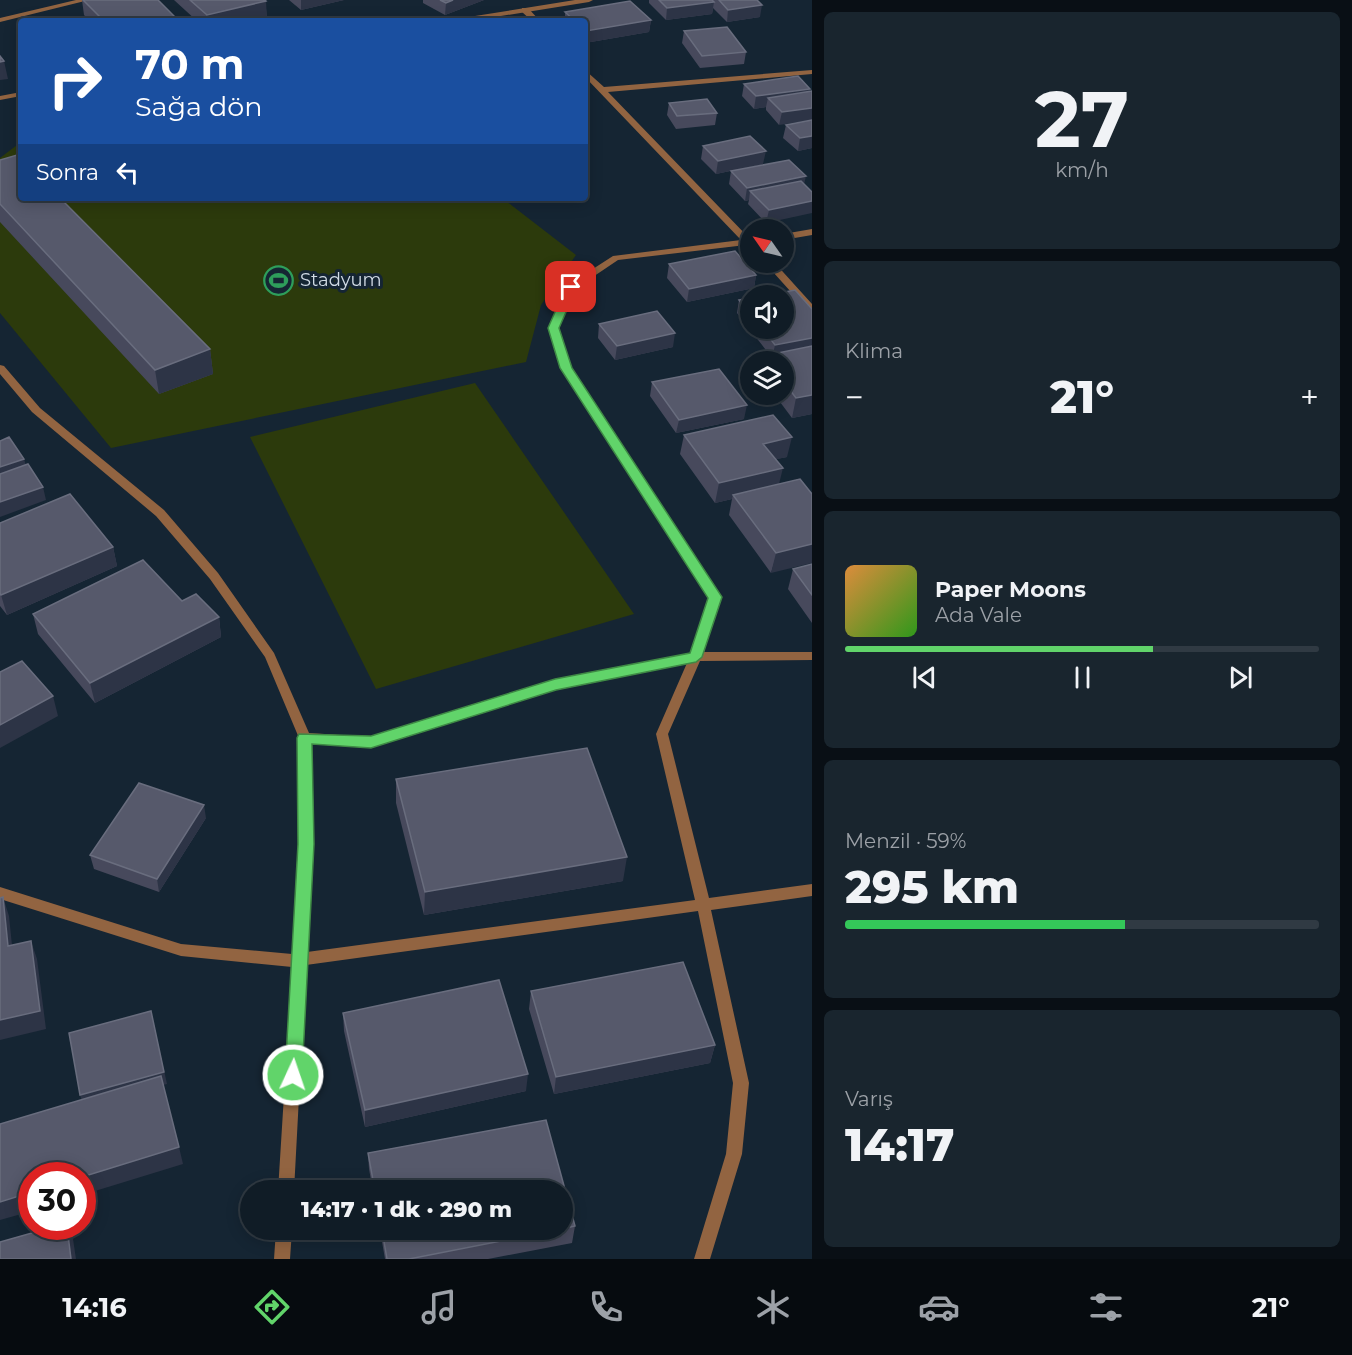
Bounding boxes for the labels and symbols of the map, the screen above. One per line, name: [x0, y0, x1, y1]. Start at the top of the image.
north arrow: [740, 219, 794, 273]
pin: [545, 261, 596, 312]
sports icon: Stadyum: [263, 264, 295, 296]
place label: Stadyum: [300, 269, 382, 291]
position arrow: [261, 1043, 325, 1107]
speed limit sign: 30: [18, 1162, 96, 1240]

